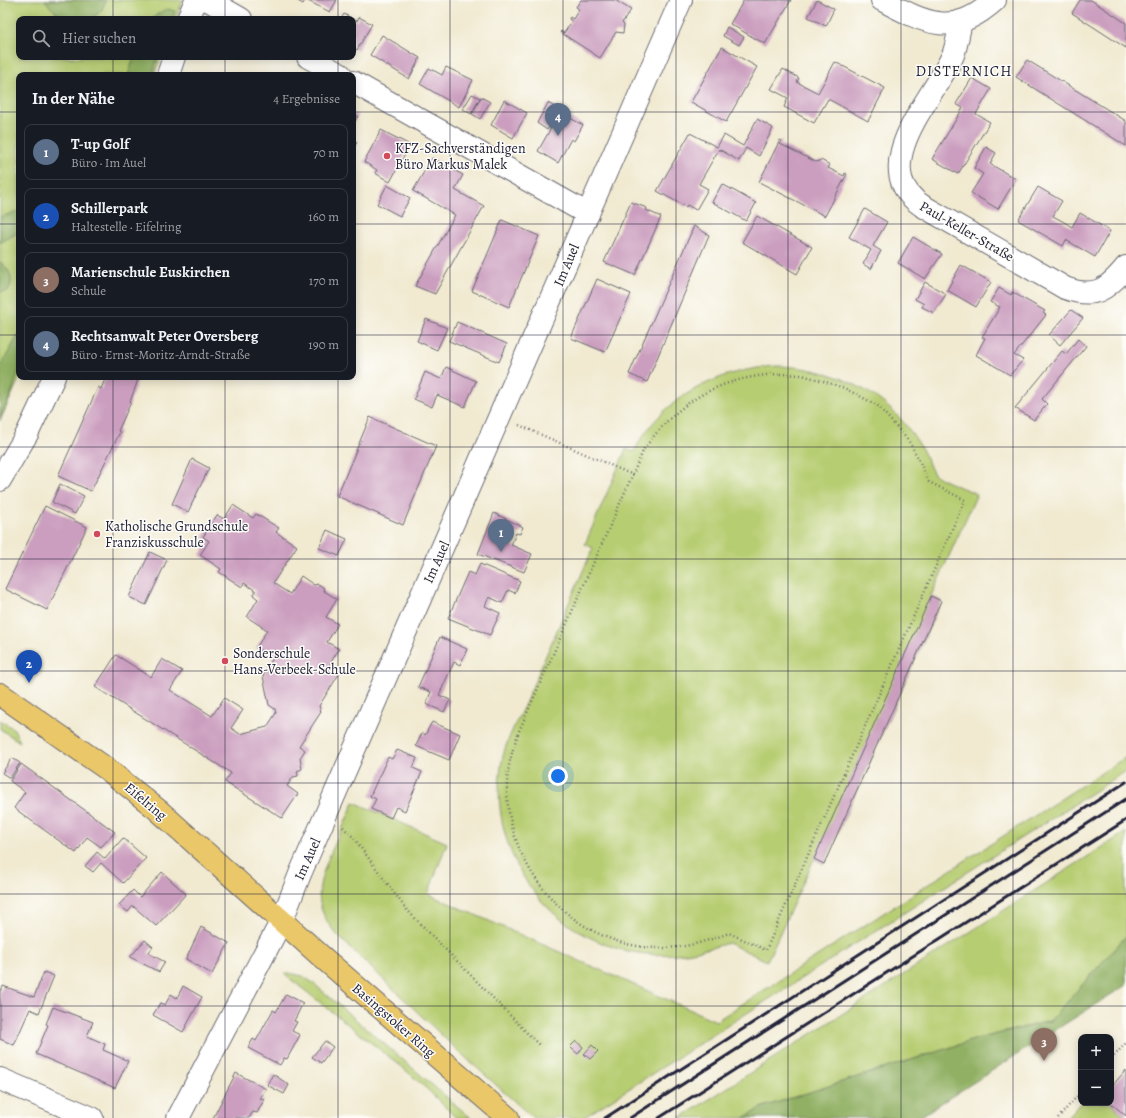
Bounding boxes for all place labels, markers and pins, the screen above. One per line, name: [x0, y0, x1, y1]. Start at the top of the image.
pin: 4: [545, 103, 571, 136]
place label: KFZ-Sachverständigen Büro Markus Malek: [395, 139, 526, 174]
marker: KFZ-Sachverständigen Büro Markus Malek: [382, 151, 392, 161]
place label: Katholische Grundschule Franziskusschule: [105, 517, 248, 552]
pin: 1: [488, 519, 514, 552]
marker: Katholische Grundschule Franziskusschule: [92, 529, 102, 539]
place label: Sonderschule Hans-Verbeek-Schule: [233, 644, 356, 679]
pin: 2: [16, 650, 42, 683]
marker: Sonderschule Hans-Verbeek-Schule: [220, 656, 230, 666]
pin: 3: [1031, 1028, 1057, 1061]

